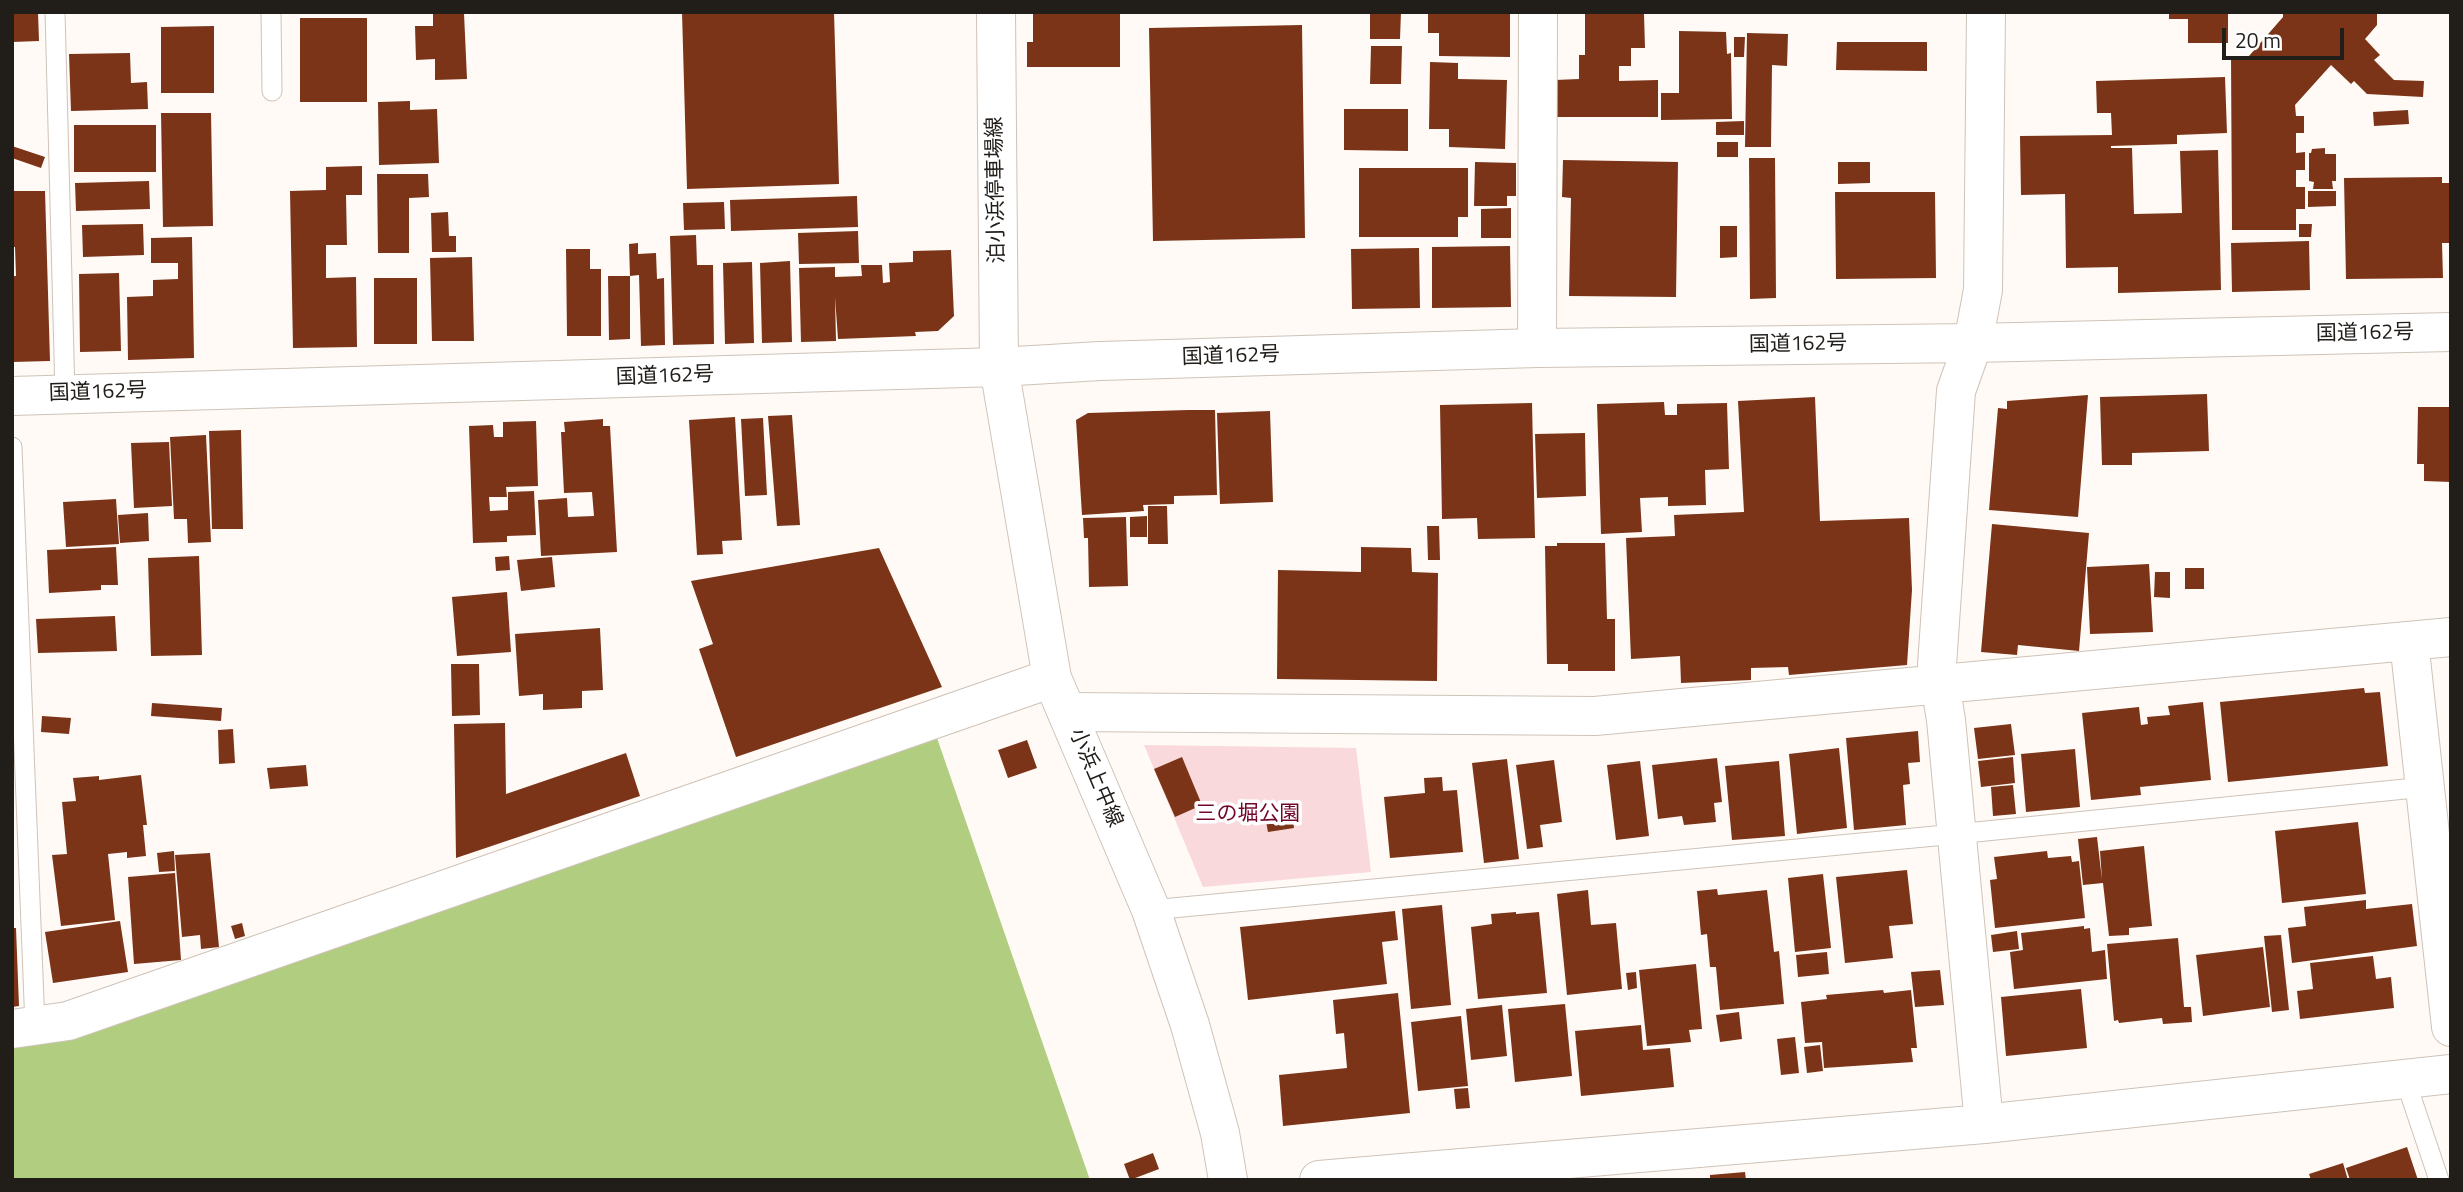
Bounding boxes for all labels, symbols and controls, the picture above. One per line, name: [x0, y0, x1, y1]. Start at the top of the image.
scale bar: [2225, 14, 2348, 58]
text: 20 m: [2235, 24, 2281, 56]
street label: 泊小浜停車場線: [983, 116, 1011, 264]
street label: 国道162号: [2316, 321, 2414, 347]
street label: 国道162号: [1749, 332, 1847, 358]
street label: 国道162号: [1181, 343, 1281, 371]
street label: 国道162号: [615, 363, 715, 391]
street label: 国道162号: [48, 379, 148, 407]
street label: 小浜上中線: [1063, 725, 1127, 831]
park label: 三の堀公園: [1196, 802, 1300, 828]

